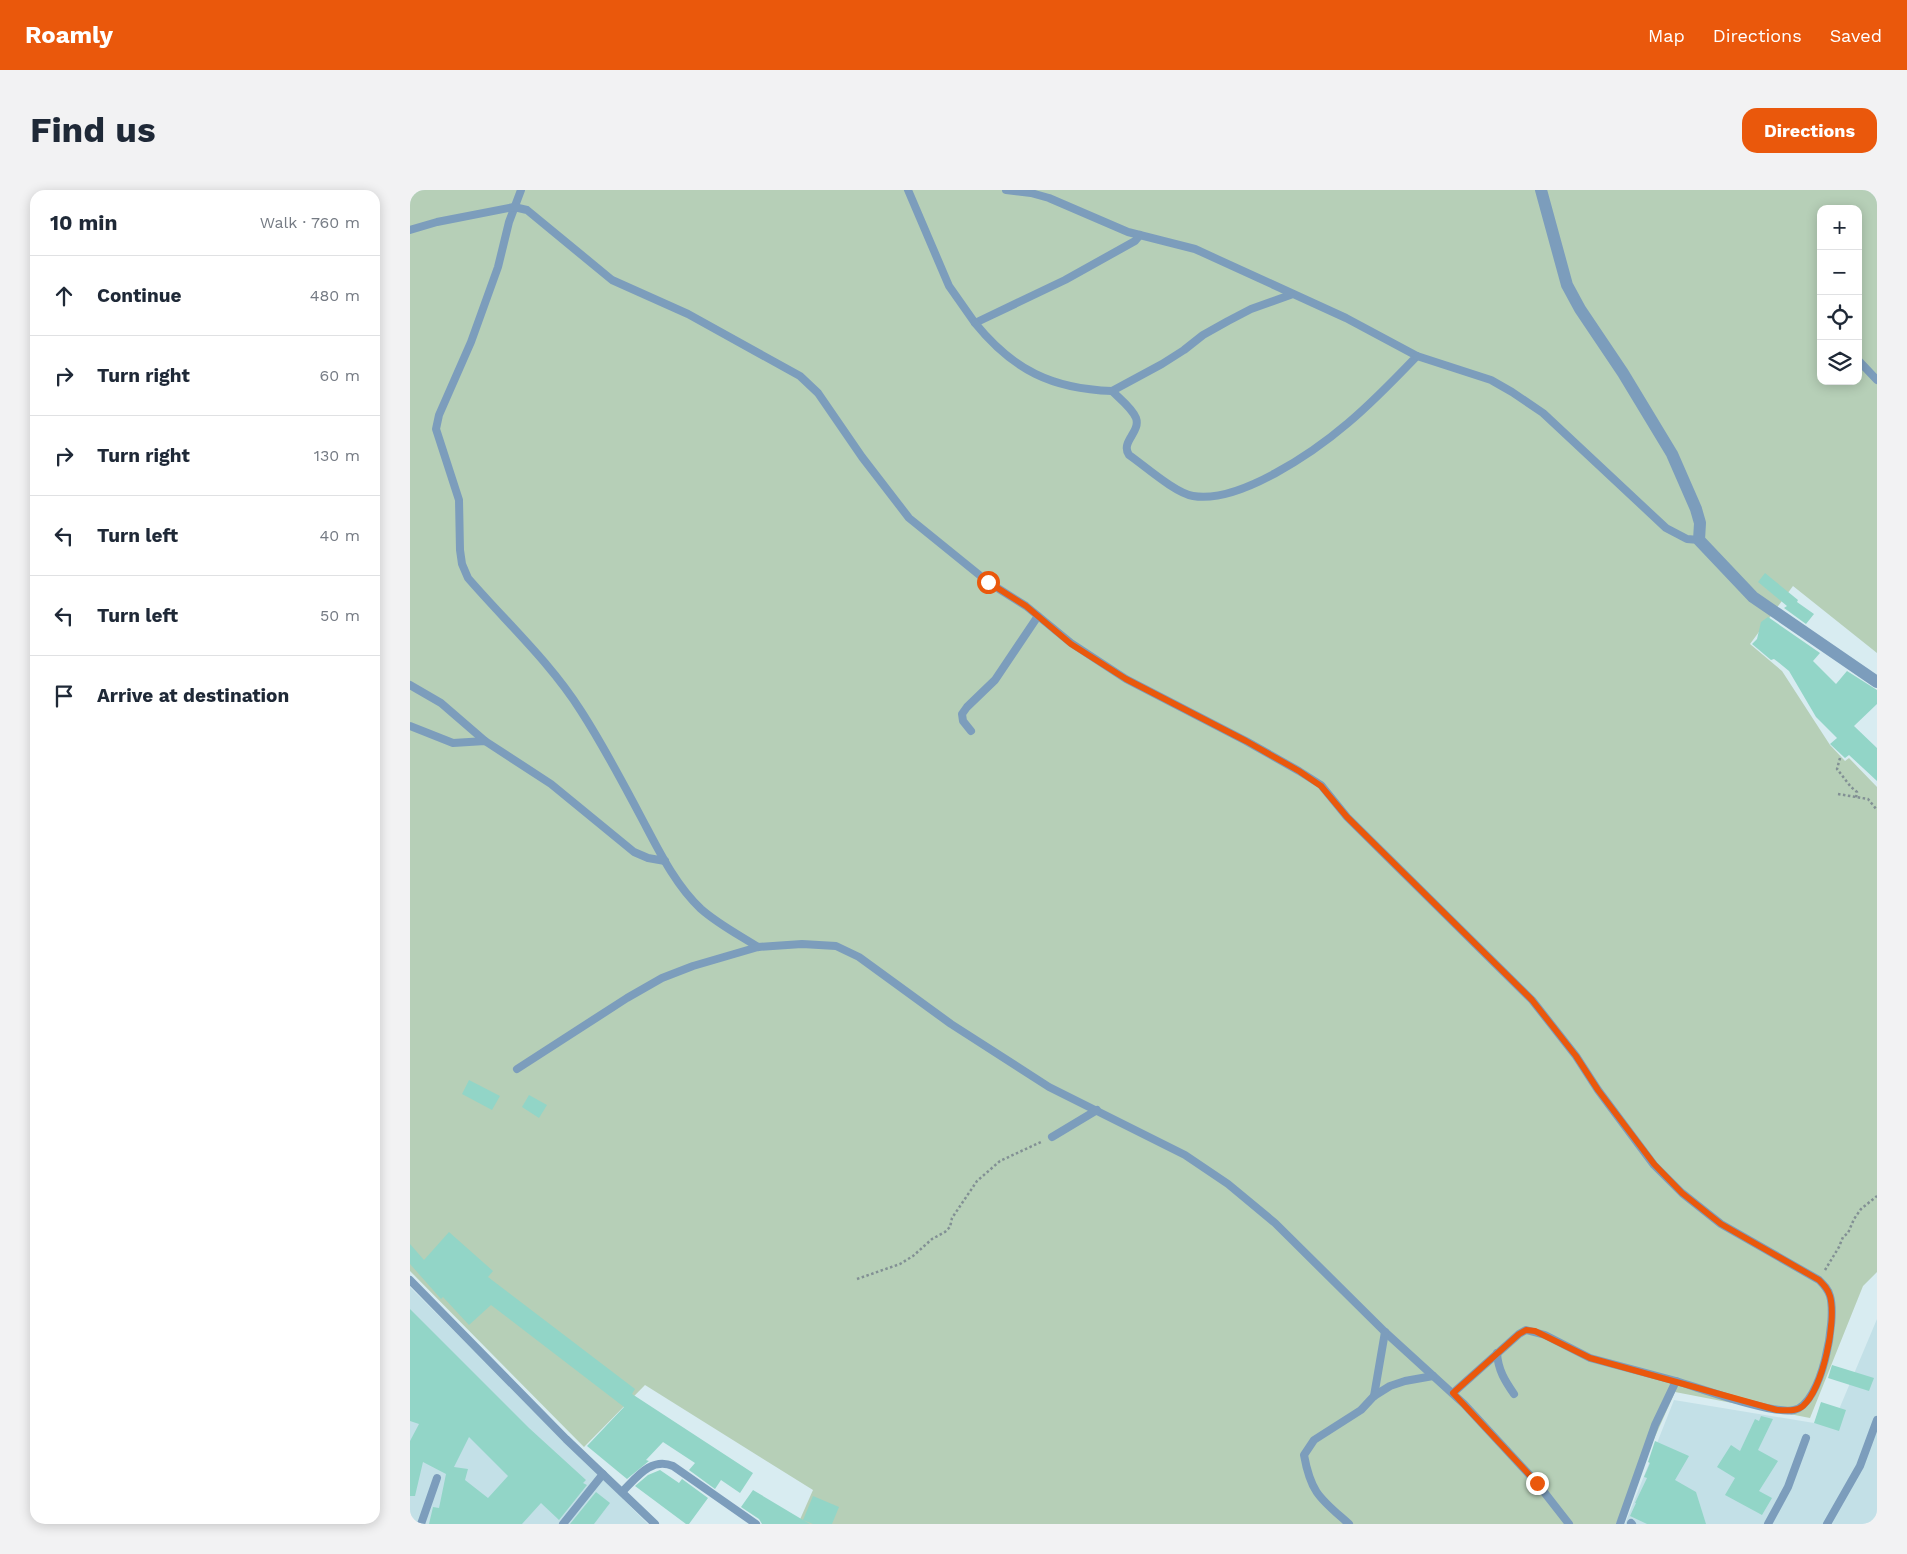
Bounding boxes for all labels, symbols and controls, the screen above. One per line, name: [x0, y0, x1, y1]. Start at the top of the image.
text: Roamly: [25, 21, 113, 49]
text: Map: [1648, 25, 1685, 46]
text: Directions: [1713, 25, 1802, 46]
text: Saved: [1830, 25, 1882, 46]
button: Directions: [1742, 108, 1877, 153]
text: Find us: [30, 109, 156, 151]
map controls: [1817, 205, 1862, 385]
button: +: [1817, 205, 1862, 250]
text: 10 min: [50, 210, 117, 235]
text: Walk · 760 m: [260, 213, 360, 232]
button: −: [1817, 250, 1862, 295]
icon: ahead: [50, 282, 78, 310]
text: Continue: [97, 284, 181, 307]
text: 480 m: [310, 286, 360, 305]
button: locate: [1817, 295, 1862, 340]
button: layers: [1817, 340, 1862, 385]
icon: right: [50, 362, 78, 390]
text: Turn right: [97, 364, 190, 387]
text: 60 m: [320, 366, 360, 385]
icon: right: [50, 442, 78, 470]
text: Turn right: [97, 444, 190, 467]
text: 130 m: [314, 446, 360, 465]
icon: left: [50, 522, 78, 550]
text: Turn left: [97, 524, 178, 547]
text: 40 m: [320, 526, 360, 545]
route start: [977, 571, 1000, 594]
icon: left: [50, 602, 78, 630]
text: Turn left: [97, 604, 178, 627]
text: 50 m: [320, 606, 360, 625]
icon: arrive: [50, 682, 78, 710]
text: Arrive at destination: [97, 684, 289, 707]
route end: [1526, 1472, 1549, 1495]

